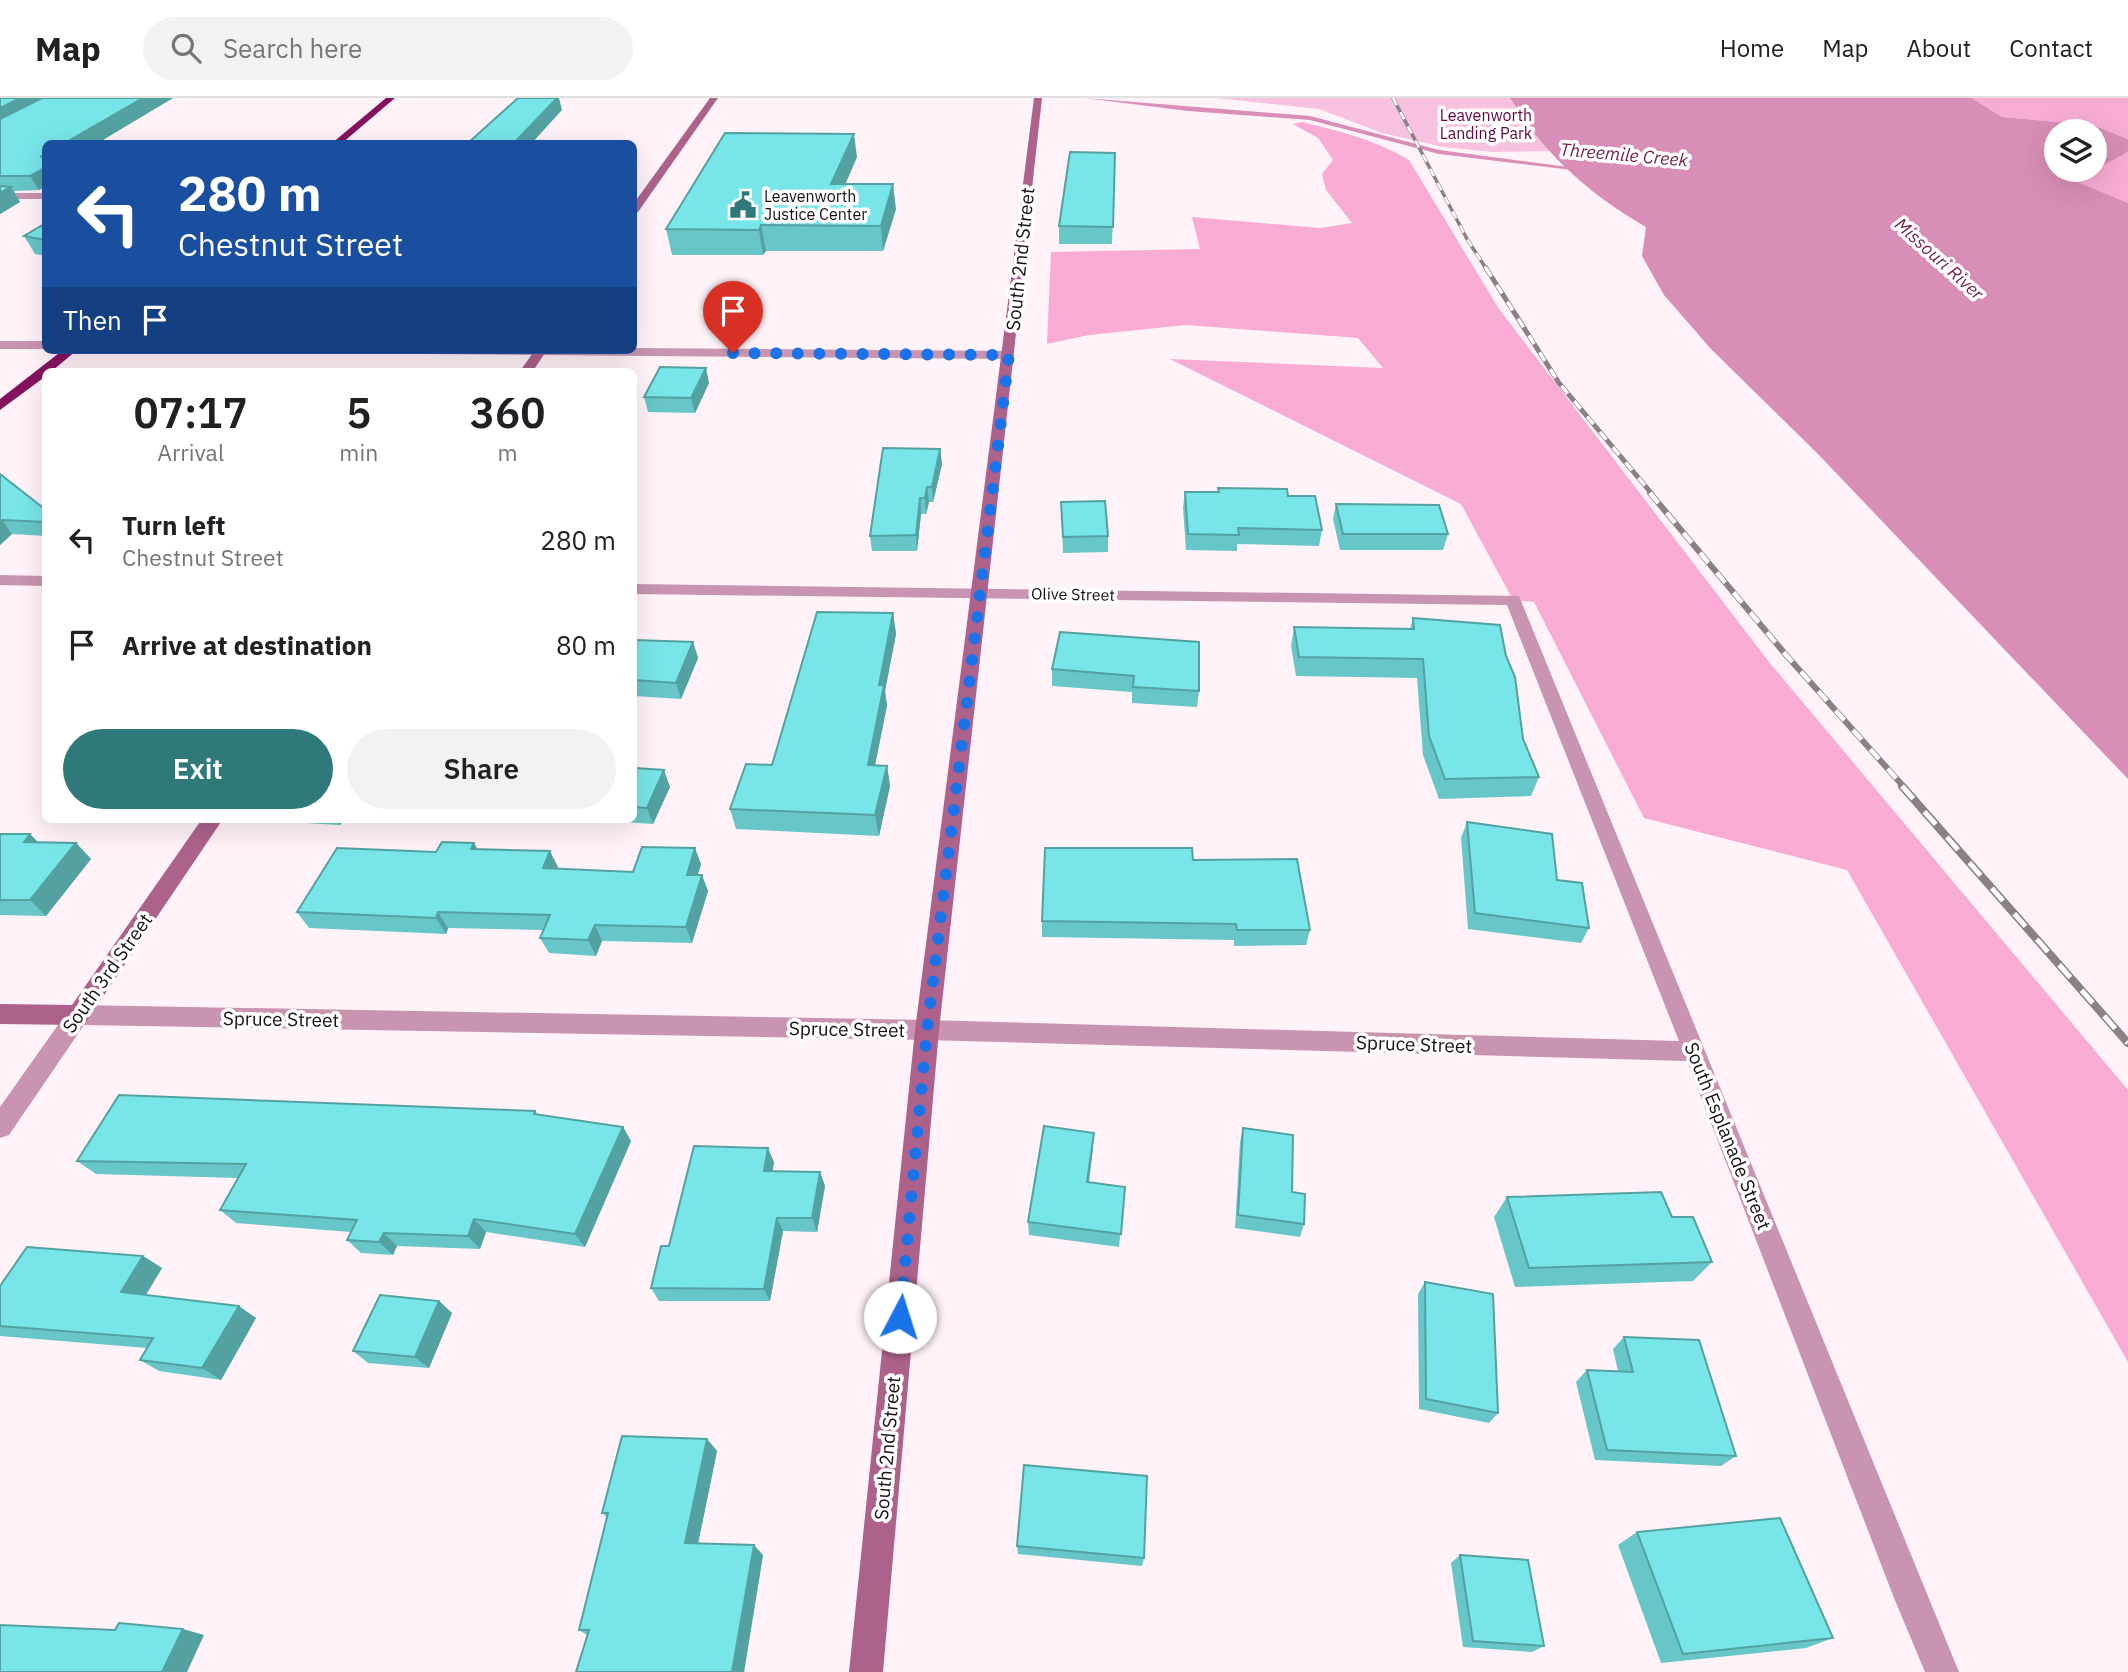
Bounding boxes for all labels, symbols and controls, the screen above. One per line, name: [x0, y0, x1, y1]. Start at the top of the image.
search box: [143, 17, 633, 80]
text: Map: [35, 27, 101, 70]
icon: search: [167, 29, 205, 67]
text: Search here: [223, 31, 362, 65]
text: Home: [1720, 32, 1784, 64]
text: Map: [1822, 32, 1868, 64]
text: About: [1906, 32, 1971, 64]
text: Contact: [2009, 32, 2093, 64]
park label: Leavenworth Landing Park: [1440, 105, 1533, 143]
map controls: [2044, 119, 2107, 182]
button: layers: [2044, 119, 2107, 182]
water label: Threemile Creek: [1559, 137, 1690, 172]
text: 280 m: [178, 161, 322, 224]
icon: left: [63, 168, 154, 259]
place label: Leavenworth Justice Center: [764, 186, 867, 224]
street label: South 2nd Street: [1001, 186, 1039, 332]
public building icon: Leavenworth Justice Center: [728, 190, 758, 220]
water label: Missouri River: [1890, 213, 1989, 305]
text: Chestnut Street: [178, 223, 403, 265]
pin: [703, 281, 763, 353]
icon: arrive: [714, 292, 752, 330]
icon: arrive: [136, 301, 174, 339]
text: Then: [63, 303, 122, 337]
text: 07:17: [134, 385, 248, 440]
text: 5: [346, 385, 371, 440]
text: 360: [470, 385, 545, 440]
text: Arrival: [157, 437, 224, 467]
text: min: [339, 437, 378, 467]
text: m: [498, 437, 518, 467]
text: Turn left: [122, 508, 225, 542]
icon: left: [63, 521, 101, 559]
text: 280 m: [540, 523, 616, 557]
text: Chestnut Street: [122, 542, 284, 572]
street label: Olive Street: [1031, 583, 1115, 605]
icon: arrive: [63, 626, 101, 664]
text: Arrive at destination: [122, 628, 372, 662]
text: 80 m: [556, 628, 616, 662]
button: Exit: [63, 729, 333, 809]
button: Share: [347, 729, 616, 809]
street label: South 3rd Street: [57, 909, 157, 1037]
street label: Spruce Street: [223, 1006, 339, 1032]
street label: Spruce Street: [789, 1016, 905, 1042]
street label: Spruce Street: [1355, 1030, 1473, 1058]
street label: South Esplanade Street: [1679, 1039, 1777, 1233]
position arrow: [863, 1280, 937, 1354]
street label: South 2nd Street: [869, 1375, 905, 1521]

